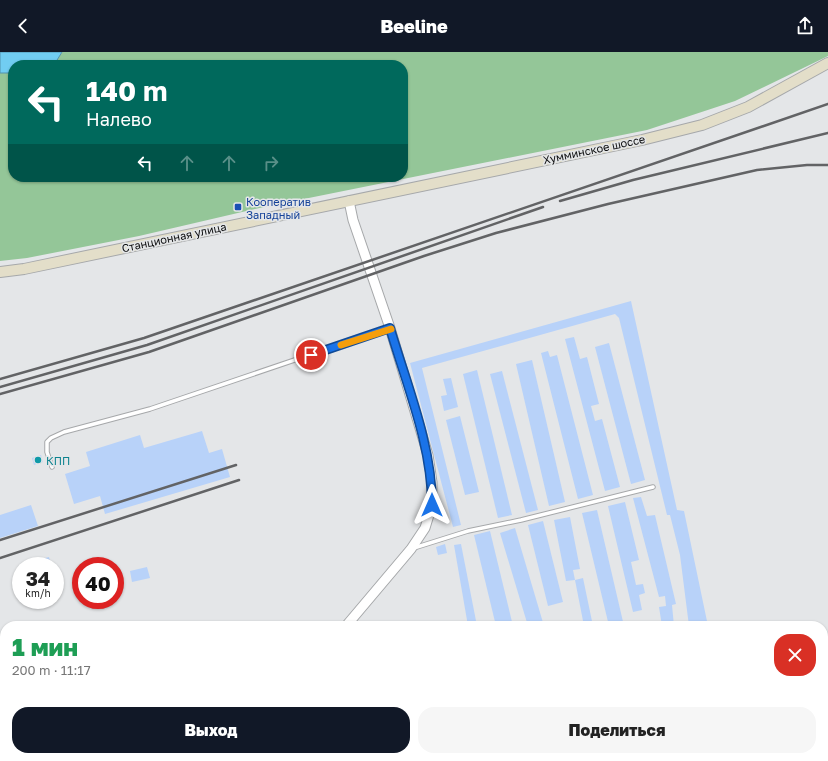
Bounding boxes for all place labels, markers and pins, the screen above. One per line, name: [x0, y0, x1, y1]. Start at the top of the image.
place label: Кооператив Западный: [246, 195, 311, 221]
marker: Кооператив Западный: [233, 202, 243, 212]
pin: [294, 338, 328, 372]
place label: КПП: [46, 454, 70, 467]
marker: КПП: [33, 455, 43, 465]

